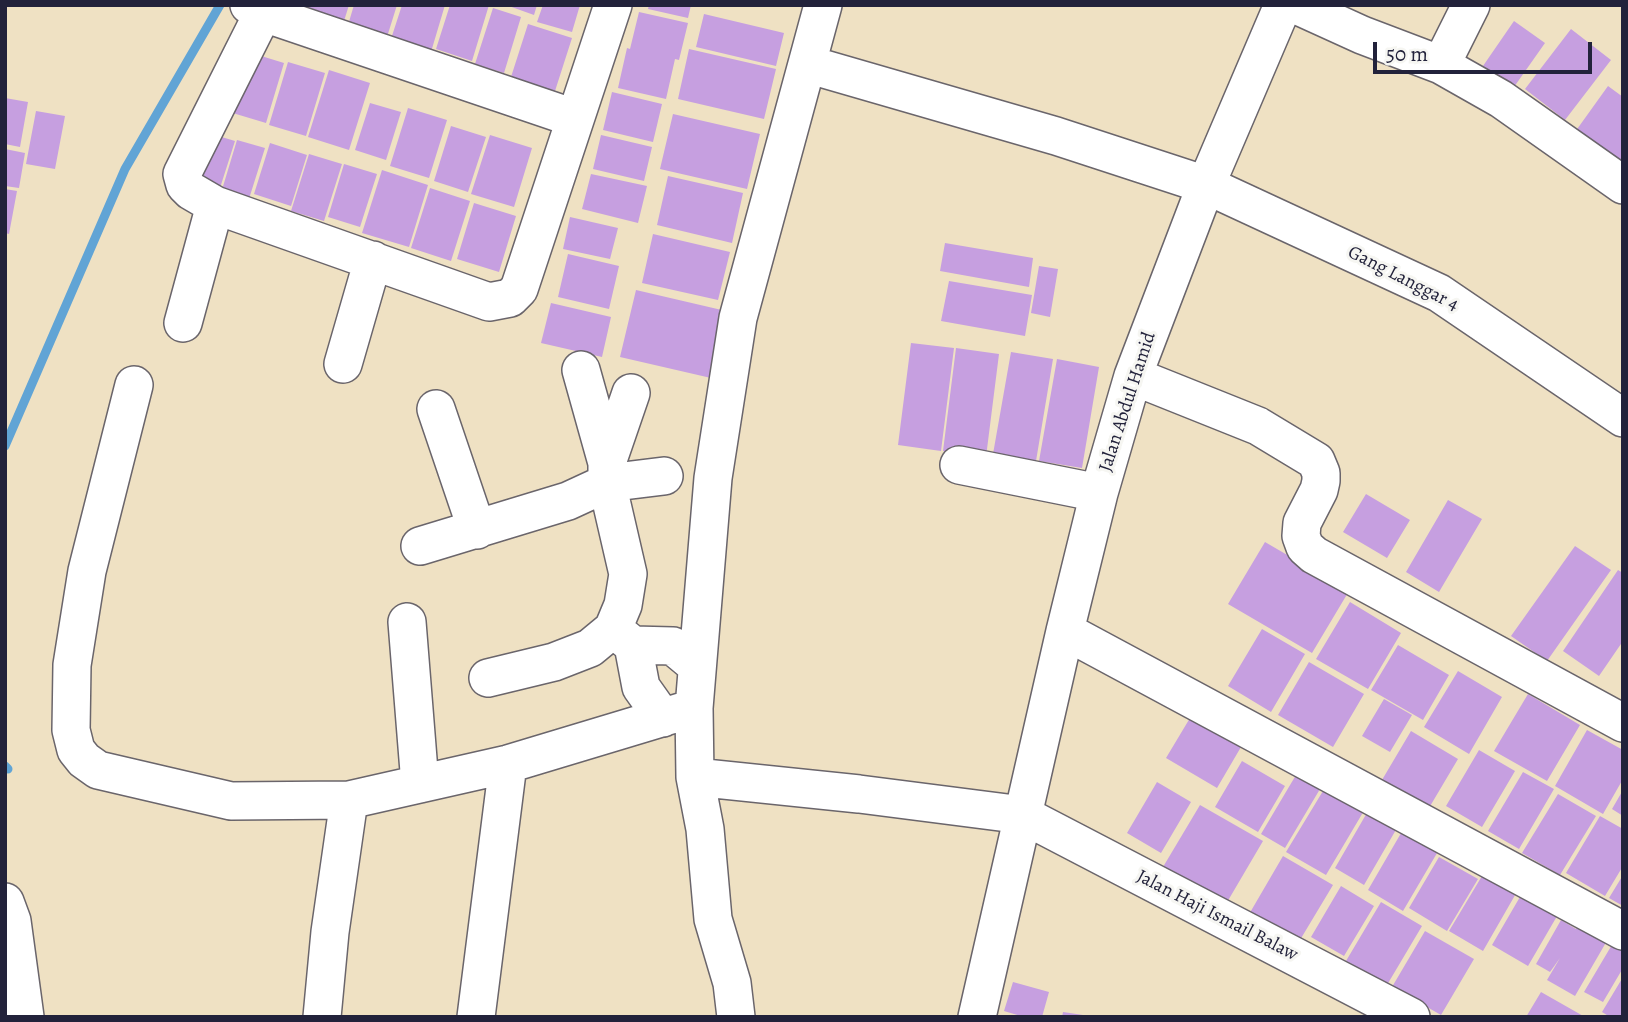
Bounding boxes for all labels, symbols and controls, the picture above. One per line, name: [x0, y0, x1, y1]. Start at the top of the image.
scale bar: [1376, 28, 1595, 72]
text: 50 m: [1386, 40, 1428, 68]
street label: Gang Langgar 4: [1344, 241, 1462, 317]
street label: Jalan Abdul Hamid: [1095, 329, 1161, 475]
street label: Jalan Haji Ismail Balaw: [1132, 865, 1302, 967]

